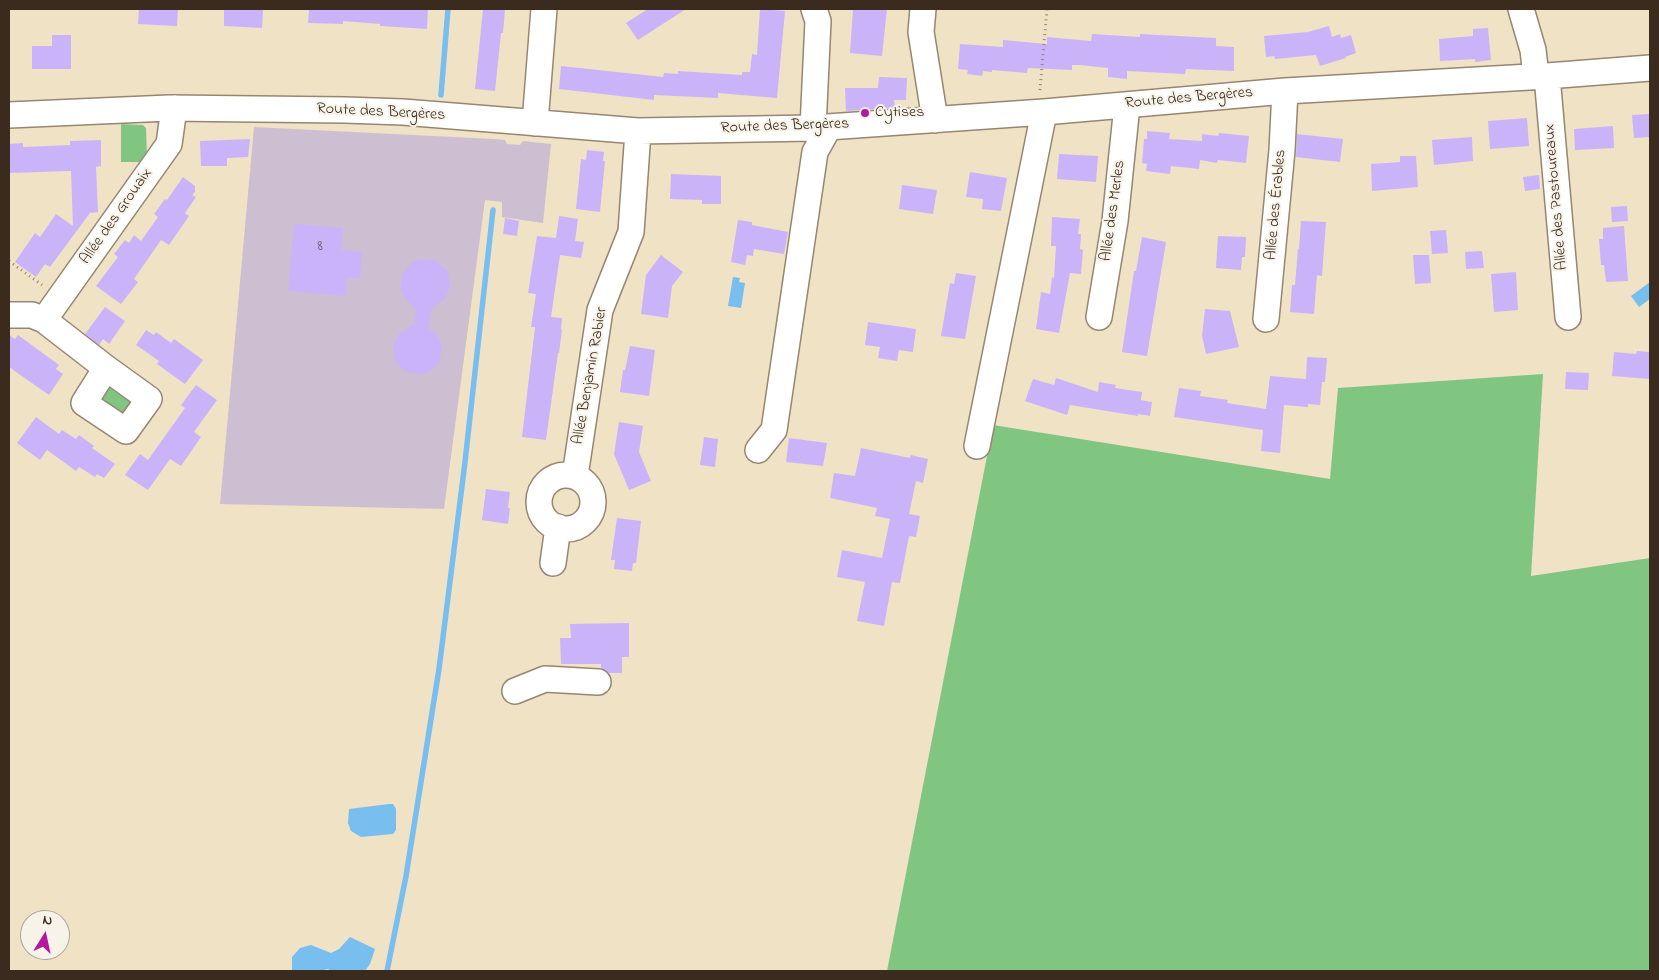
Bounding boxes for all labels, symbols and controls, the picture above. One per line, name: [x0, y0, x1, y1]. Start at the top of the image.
street label: Route des Bergères: [1124, 84, 1254, 114]
street label: Route des Bergères: [316, 100, 446, 126]
place label: Cytises: [875, 103, 924, 123]
marker: Cytises: [859, 107, 871, 119]
street label: Route des Bergères: [720, 115, 850, 139]
street label: Allée des Pastoureaux: [1541, 123, 1573, 271]
street label: Allée des Érables: [1263, 149, 1291, 261]
street label: Allée des Merles: [1097, 159, 1131, 263]
street label: Allée des Grouaix: [77, 165, 157, 269]
house number: 8: [317, 240, 323, 256]
street label: Allée Benjamin Rabier: [569, 306, 613, 446]
north arrow: [20, 910, 70, 960]
text: N: [41, 910, 54, 932]

